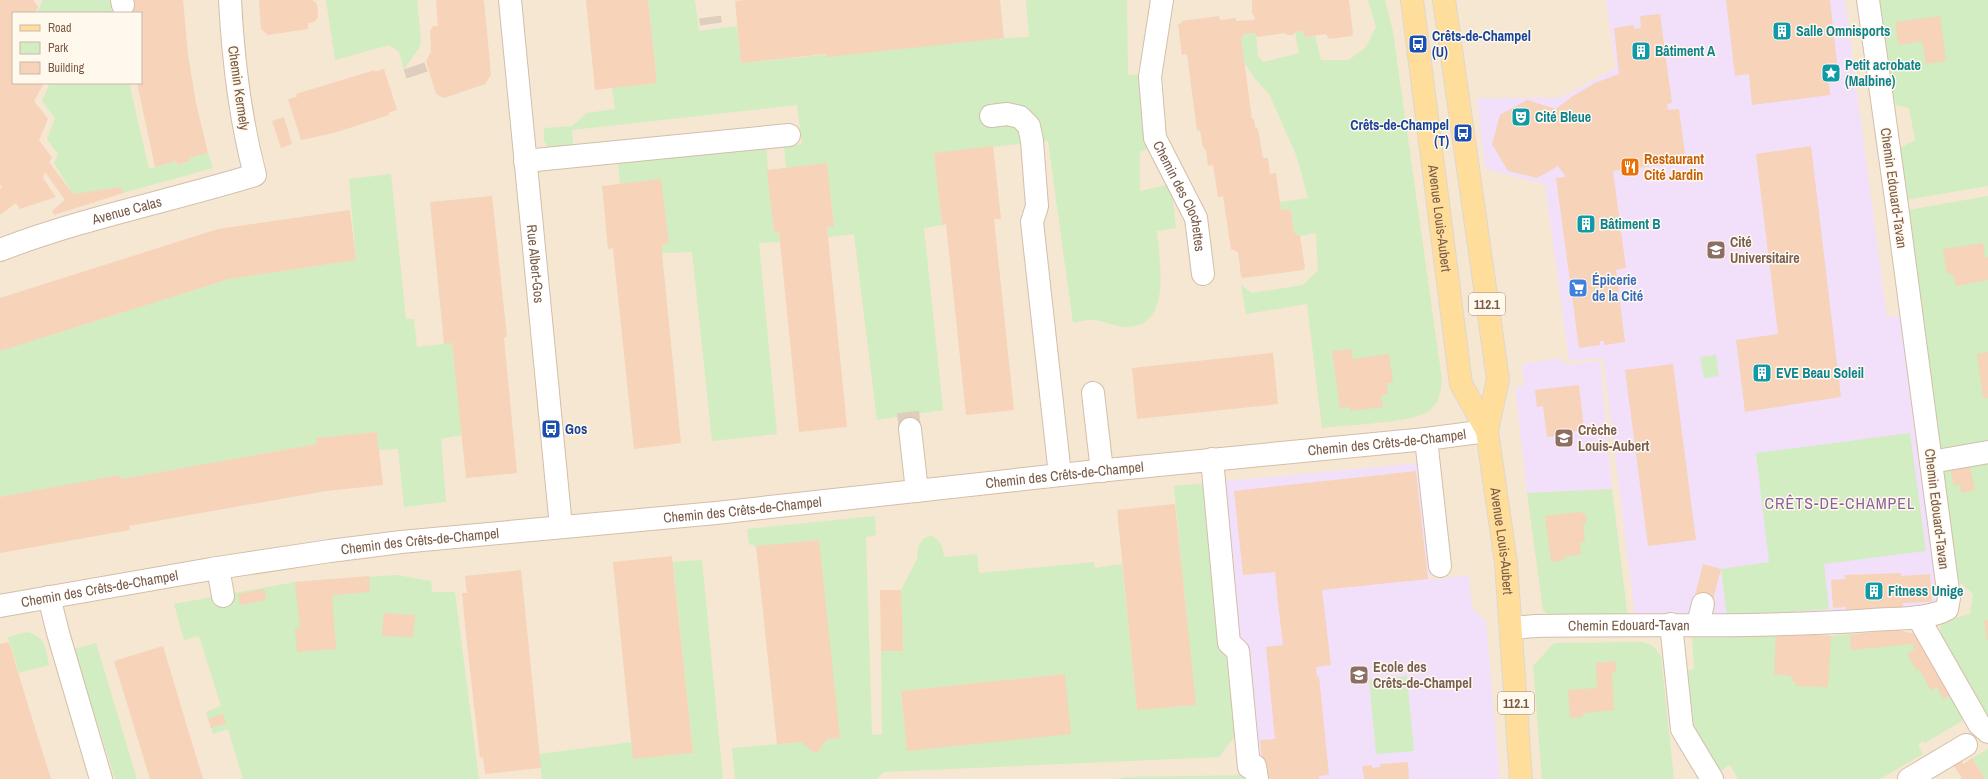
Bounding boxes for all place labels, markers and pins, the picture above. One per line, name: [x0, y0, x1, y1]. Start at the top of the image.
building icon: Salle Omnisports: [1771, 20, 1793, 42]
place label: Salle Omnisports: [1796, 22, 1890, 40]
place label: Crêts-de-Champel (U): [1432, 27, 1531, 61]
bus stop icon: Crêts-de-Champel (U): [1407, 33, 1429, 55]
building icon: Bâtiment A: [1630, 40, 1652, 62]
place label: Bâtiment A: [1655, 42, 1716, 60]
place label: Petit acrobate (Malbine): [1845, 56, 1921, 90]
place icon: Petit acrobate (Malbine): [1820, 62, 1842, 84]
theatre icon: Cité Bleue: [1510, 106, 1532, 128]
place label: Cité Bleue: [1535, 108, 1591, 126]
place label: Crêts-de-Champel (T): [1350, 116, 1449, 150]
bus stop icon: Crêts-de-Champel (T): [1452, 122, 1474, 144]
place label: Restaurant Cité Jardin: [1644, 150, 1704, 184]
restaurant icon: Restaurant Cité Jardin: [1619, 156, 1641, 178]
building icon: Bâtiment B: [1575, 213, 1597, 235]
place label: Bâtiment B: [1600, 215, 1661, 233]
place label: Cité Universitaire: [1730, 233, 1800, 267]
school or university icon: Cité Universitaire: [1705, 239, 1727, 261]
place label: Épicerie de la Cité: [1592, 271, 1643, 305]
supermarket icon: Épicerie de la Cité: [1567, 277, 1589, 299]
building icon: EVE Beau Soleil: [1751, 362, 1773, 384]
place label: EVE Beau Soleil: [1776, 364, 1864, 382]
bus stop icon: Gos: [540, 418, 562, 440]
place label: Gos: [565, 420, 587, 438]
place label: Crèche Louis-Aubert: [1578, 421, 1650, 455]
school or university icon: Crèche Louis-Aubert: [1553, 427, 1575, 449]
building icon: Fitness Unige: [1863, 580, 1885, 602]
place label: Fitness Unige: [1888, 582, 1963, 600]
place label: Ecole des Crêts-de-Champel: [1373, 658, 1472, 692]
school or university icon: Ecole des Crêts-de-Champel: [1348, 664, 1370, 686]

